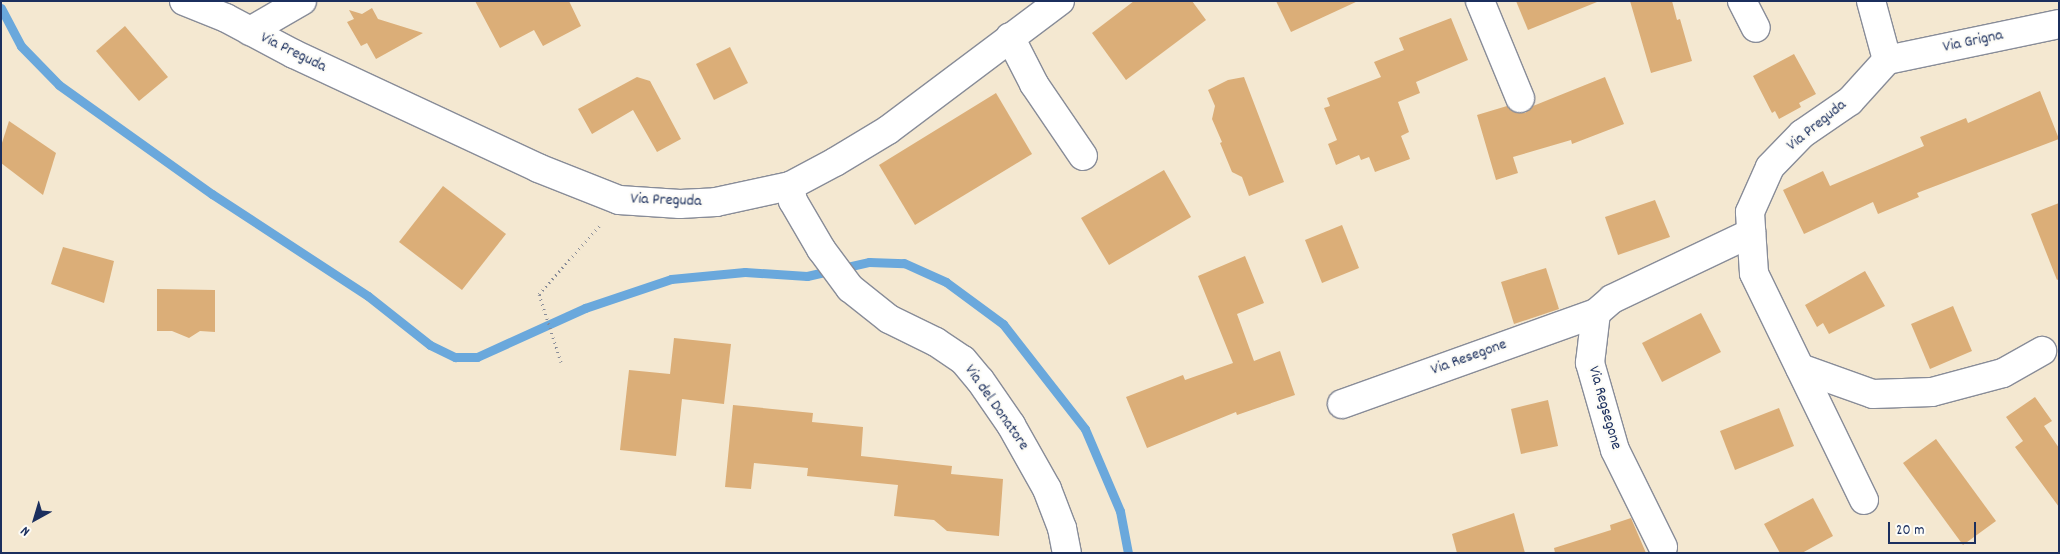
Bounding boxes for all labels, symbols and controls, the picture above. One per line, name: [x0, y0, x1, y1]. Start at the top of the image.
street label: Via Grigna: [1941, 26, 2005, 58]
street label: Via Preguda: [257, 29, 329, 77]
street label: Via Preguda: [1783, 96, 1851, 156]
street label: Via Preguda: [630, 190, 702, 212]
street label: Via Resegone: [1429, 335, 1509, 381]
street label: Via del Donatore: [959, 362, 1033, 454]
street label: Via Regsegone: [1583, 364, 1625, 452]
north arrow: [10, 494, 60, 544]
scale bar: [1890, 512, 1978, 544]
text: 20 m: [1896, 520, 1924, 542]
text: N: [17, 521, 35, 541]

